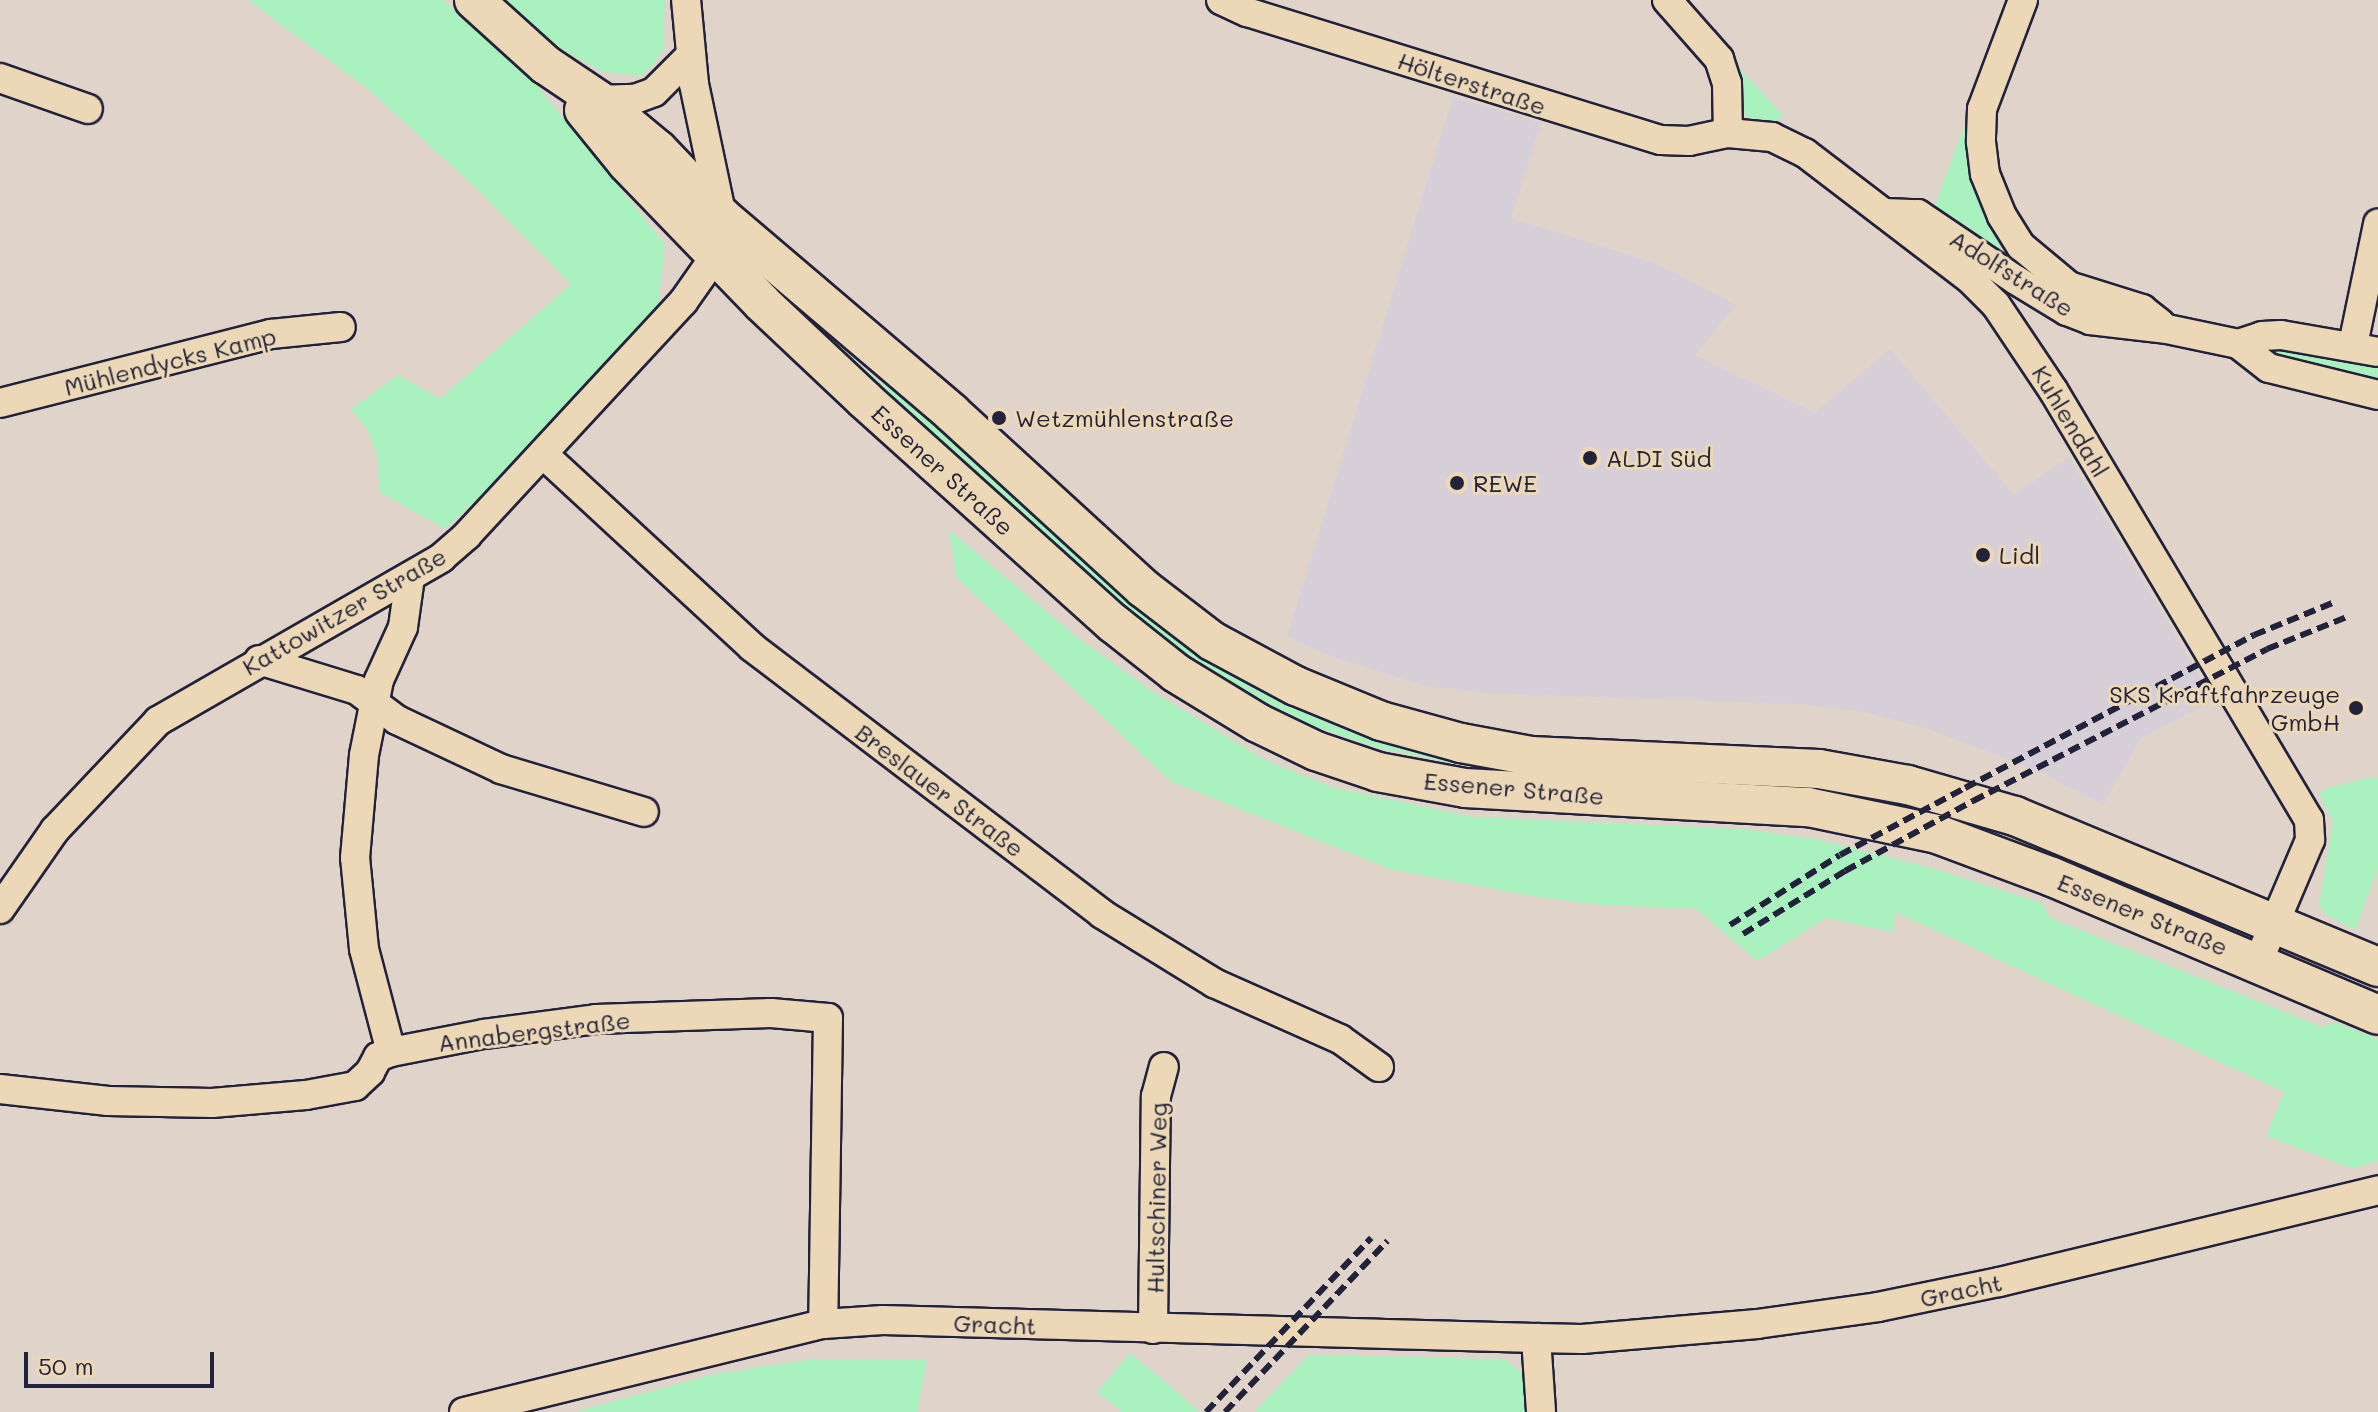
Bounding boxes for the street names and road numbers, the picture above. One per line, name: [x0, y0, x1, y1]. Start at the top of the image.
street label: Hölterstraße: [1394, 45, 1550, 121]
street label: Adolfstraße: [1945, 224, 2079, 322]
street label: Mühlendycks Kamp: [61, 321, 279, 401]
street label: Kuhlendahl: [2026, 360, 2116, 482]
street label: Essener Straße: [866, 399, 1020, 541]
street label: Kattowitzer Straße: [237, 541, 451, 681]
street label: Breslauer Straße: [850, 717, 1030, 863]
street label: Essener Straße: [1423, 766, 1605, 810]
street label: Essener Straße: [2054, 867, 2232, 961]
street label: Annabergstraße: [436, 1005, 632, 1057]
street label: Hultschiner Weg: [1140, 1102, 1172, 1294]
street label: Gracht: [1917, 1267, 2005, 1313]
street label: Gracht: [953, 1308, 1037, 1340]

